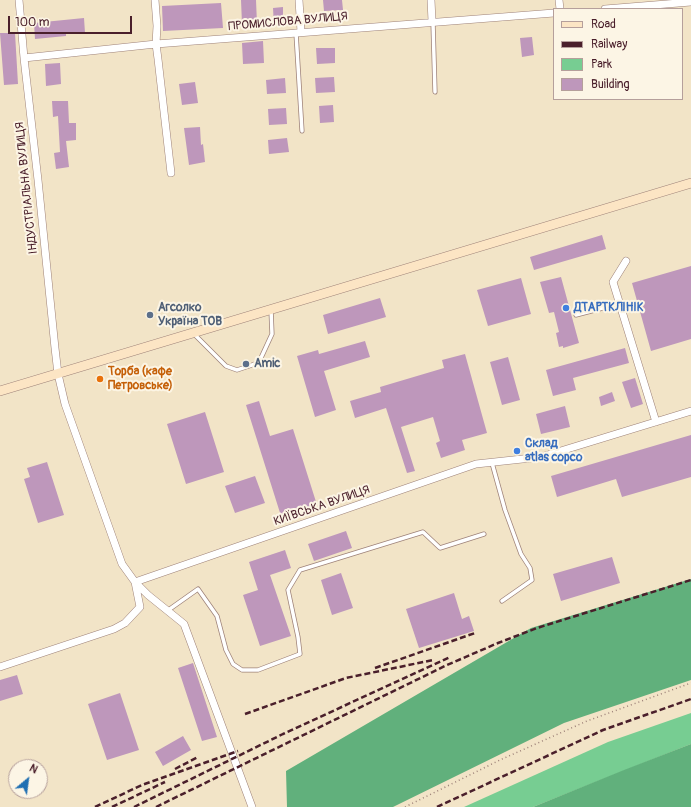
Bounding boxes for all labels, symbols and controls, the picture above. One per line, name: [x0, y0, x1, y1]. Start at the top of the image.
scale bar: [10, 8, 134, 34]
legend: [553, 8, 683, 100]
street label: ПРОМИСЛОВА ВУЛИЦЯ: [228, 10, 348, 34]
text: 100 m: [15, 15, 49, 30]
text: Road: [591, 17, 616, 32]
text: Railway: [591, 37, 627, 52]
text: Park: [591, 57, 612, 72]
text: Building: [591, 77, 630, 92]
street label: ІНДУСТРІАЛЬНА ВУЛИЦЯ: [13, 121, 41, 255]
place label: Агсолко Україна ТОВ: [158, 301, 222, 329]
place label: ДТАРТКЛІНІК: [574, 301, 644, 315]
marker: ДТАРТКЛІНІК: [561, 303, 571, 313]
marker: Агсолко Україна ТОВ: [145, 310, 155, 320]
place label: Amic: [254, 357, 280, 371]
marker: Amic: [241, 359, 251, 369]
place label: Торба (кафе Петровське): [108, 365, 173, 393]
marker: Торба (кафе Петровське): [95, 374, 105, 384]
place label: Склад atlas copco: [525, 437, 582, 465]
marker: Склад atlas copco: [512, 446, 522, 456]
street label: КИЇВСЬКА ВУЛИЦЯ: [272, 483, 372, 529]
north arrow: [8, 759, 48, 799]
text: N: [27, 761, 40, 776]

